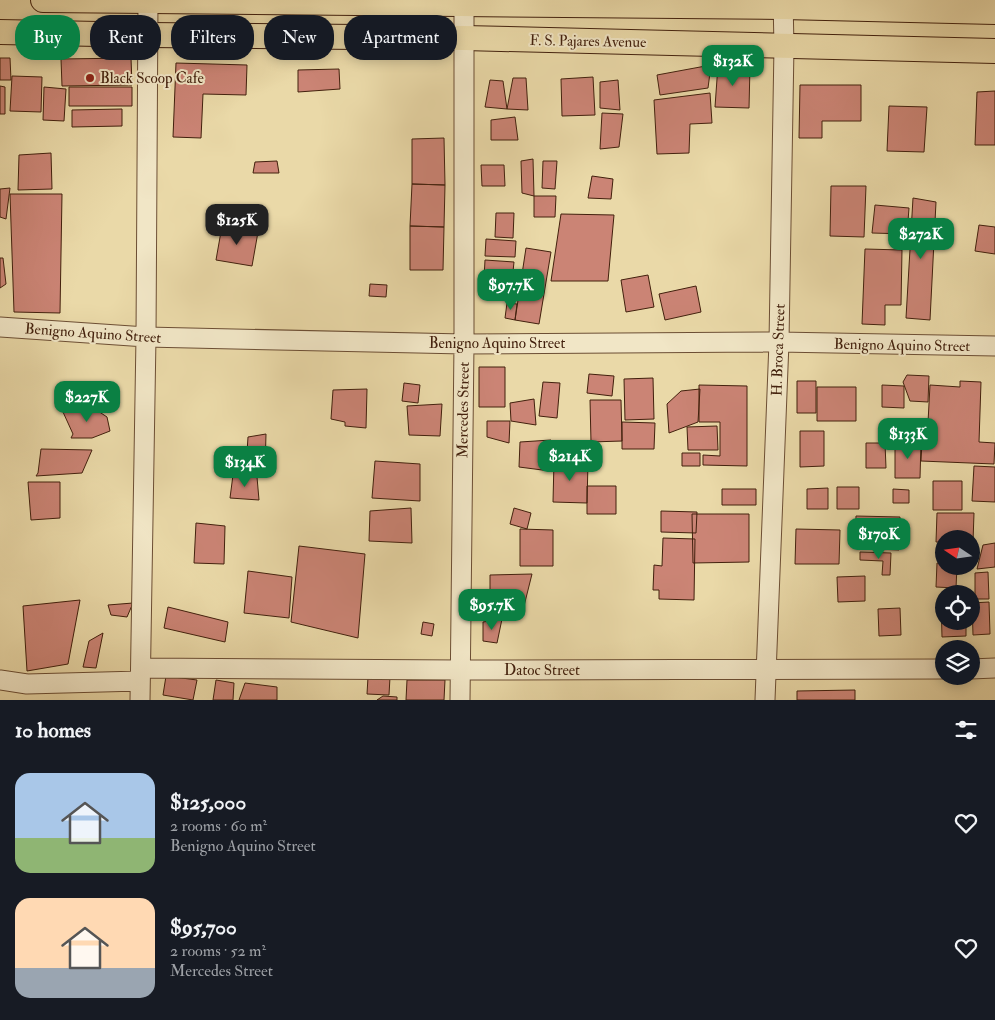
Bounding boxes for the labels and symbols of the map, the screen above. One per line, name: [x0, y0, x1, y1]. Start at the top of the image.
street label: F. S. Pajares Avenue: [529, 31, 647, 52]
pin: $132K: [698, 44, 768, 87]
place label: Black Scoop Cafe: [100, 69, 204, 89]
marker: Black Scoop Cafe: [84, 72, 96, 84]
pin: $125K: [202, 204, 272, 246]
pin: $272K: [886, 218, 956, 260]
pin: $97.7K: [470, 268, 552, 311]
street label: H. Broca Street: [767, 303, 790, 397]
street label: Benigno Aquino Street: [24, 319, 162, 348]
street label: Benigno Aquino Street: [429, 334, 565, 353]
street label: Benigno Aquino Street: [834, 335, 971, 356]
street label: Mercedes Street: [453, 361, 474, 458]
pin: $227K: [52, 380, 122, 423]
pin: $133K: [873, 418, 943, 460]
pin: $214K: [535, 440, 605, 482]
pin: $134K: [210, 446, 280, 488]
pin: $170K: [844, 518, 914, 560]
north arrow: [935, 530, 980, 575]
pin: $95.7K: [451, 588, 533, 631]
street label: Datoc Street: [504, 661, 580, 680]

